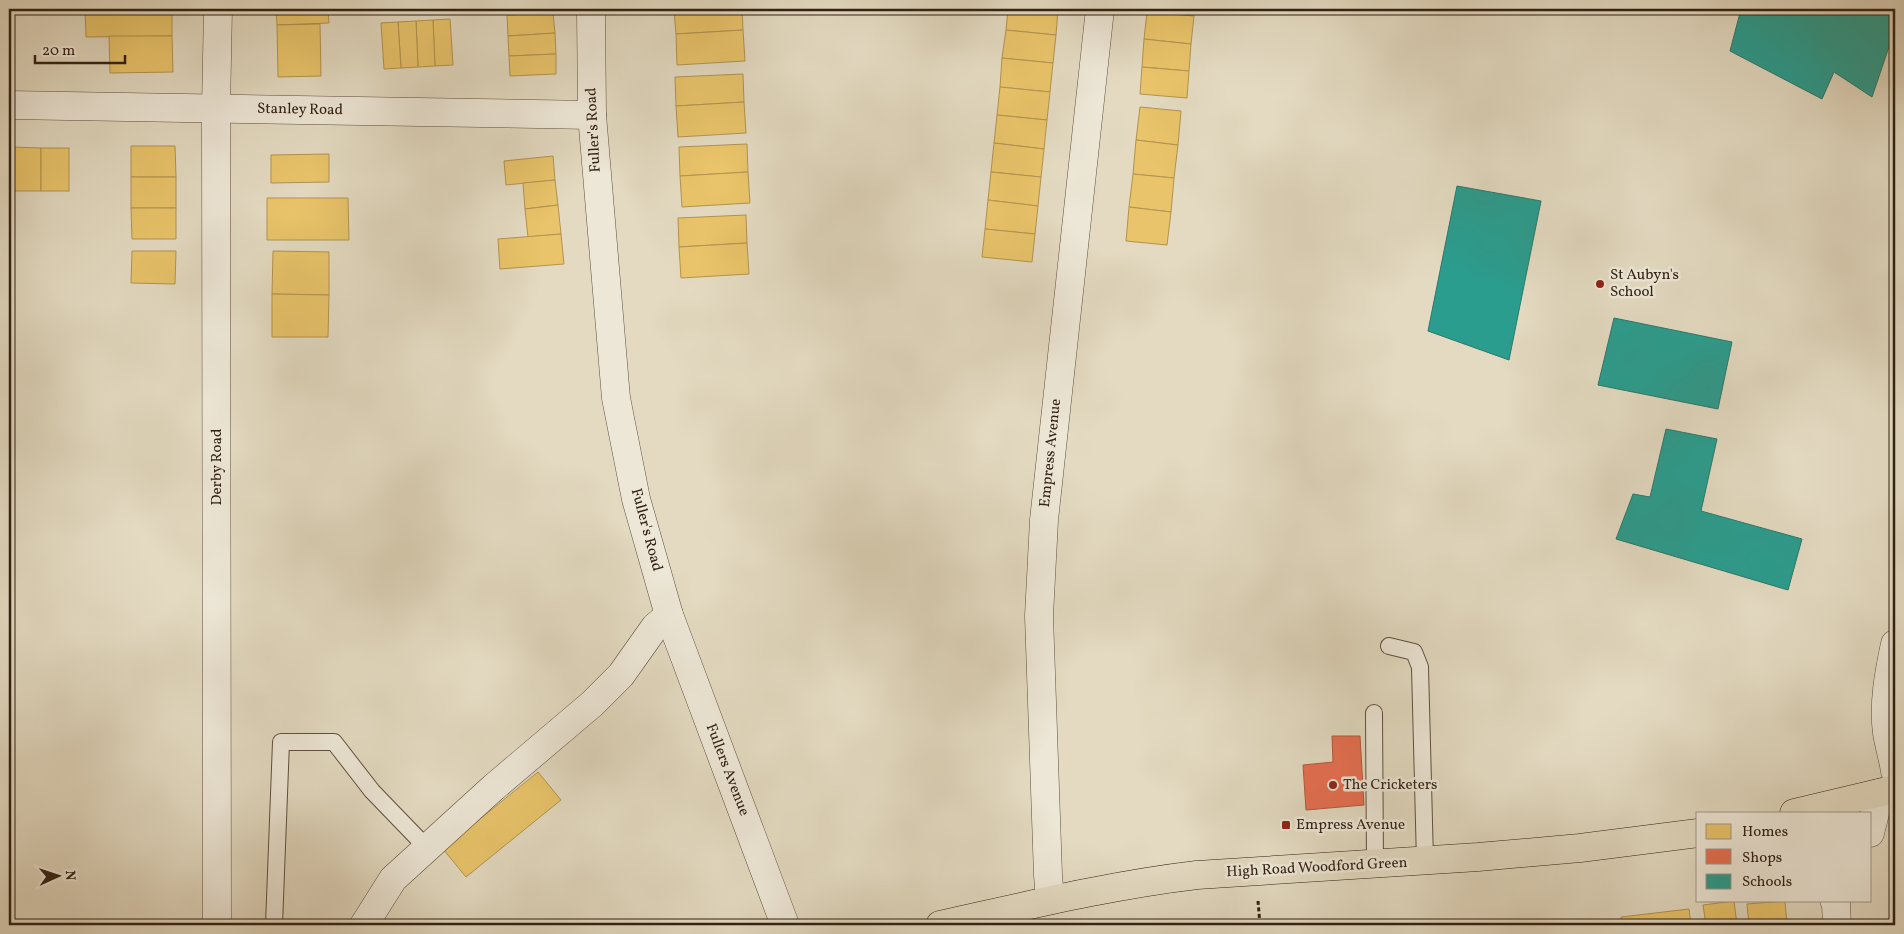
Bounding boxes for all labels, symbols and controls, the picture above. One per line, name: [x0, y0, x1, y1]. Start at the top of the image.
scale bar: [35, 32, 125, 64]
text: 20 m: [42, 41, 75, 62]
street label: Fuller's Road: [581, 87, 607, 173]
street label: Stanley Road: [257, 99, 343, 121]
place label: St Aubyn's School: [1610, 265, 1679, 303]
marker: St Aubyn's School: [1594, 278, 1606, 290]
street label: Empress Avenue: [1035, 398, 1067, 508]
street label: Derby Road: [207, 429, 228, 505]
street label: Fuller's Road: [625, 486, 667, 574]
street label: Fullers Avenue: [700, 721, 754, 819]
place label: The Cricketers: [1343, 775, 1437, 796]
marker: The Cricketers: [1327, 779, 1339, 791]
legend: [1696, 812, 1872, 902]
place label: Empress Avenue: [1296, 815, 1405, 836]
marker: Empress Avenue: [1280, 819, 1292, 831]
text: Homes: [1742, 822, 1788, 843]
text: Shops: [1742, 848, 1782, 869]
north arrow: [32, 852, 82, 902]
street label: High Road Woodford Green: [1226, 853, 1408, 883]
text: N: [60, 870, 79, 881]
text: Schools: [1742, 872, 1792, 893]

